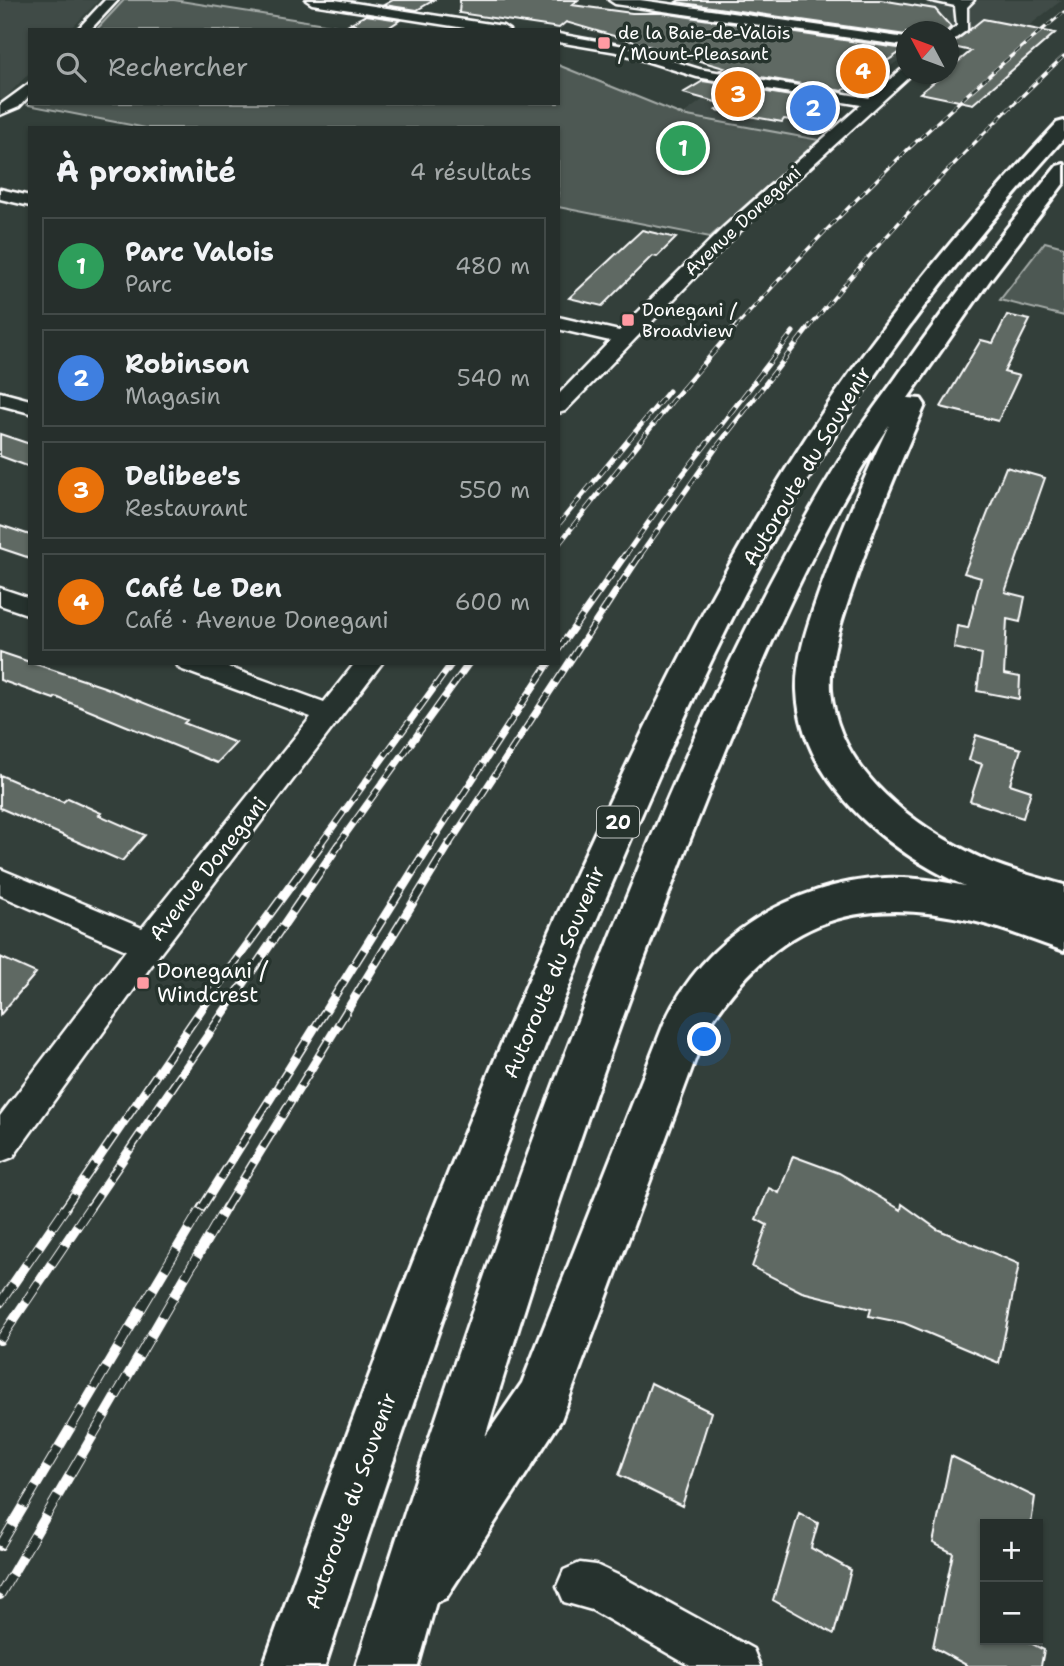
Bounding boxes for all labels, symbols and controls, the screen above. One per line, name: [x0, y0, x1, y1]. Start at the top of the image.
place label: de la Baie-de-Valois / Mount-Pleasant: [618, 21, 791, 66]
north arrow: [896, 21, 959, 84]
search box: [28, 28, 560, 105]
marker: de la Baie-de-Valois / Mount-Pleasant: [596, 35, 612, 51]
pin: 4: [840, 45, 886, 97]
icon: search: [52, 48, 90, 86]
text: Rechercher: [108, 49, 248, 84]
pin: 3: [715, 68, 761, 120]
pin: 2: [790, 82, 836, 134]
pin: 1: [660, 122, 706, 174]
text: À proximité: [56, 151, 236, 192]
text: 4 résultats: [410, 157, 532, 187]
street label: Avenue Donegani: [680, 161, 806, 281]
text: Parc Valois: [125, 234, 274, 269]
text: 1: [76, 251, 86, 281]
text: 480 m: [455, 251, 530, 281]
text: Parc: [125, 269, 172, 299]
place label: Donegani / Broadview: [642, 298, 738, 343]
marker: Donegani / Broadview: [620, 312, 636, 328]
text: Robinson: [125, 346, 249, 381]
street label: Autoroute du Souvenir: [736, 361, 878, 571]
text: 2: [73, 363, 89, 393]
text: 540 m: [457, 363, 530, 393]
text: Magasin: [125, 381, 221, 411]
text: Delibee's: [125, 458, 241, 493]
text: 3: [73, 475, 89, 505]
text: 550 m: [459, 475, 530, 505]
text: Restaurant: [125, 493, 248, 523]
text: Café Le Den: [125, 570, 282, 605]
text: 4: [73, 587, 89, 617]
text: 600 m: [455, 587, 530, 617]
text: Café · Avenue Donegani: [125, 605, 389, 635]
street label: Avenue Donegani: [143, 791, 273, 947]
road number: 20: [597, 806, 639, 838]
street label: Autoroute du Souvenir: [496, 861, 612, 1083]
place label: Donegani / Windcrest: [157, 957, 268, 1009]
marker: Donegani / Windcrest: [135, 975, 151, 991]
your location: [687, 1022, 721, 1056]
street label: Autoroute du Souvenir: [299, 1389, 403, 1613]
map controls: [980, 1519, 1043, 1645]
button: +: [980, 1519, 1043, 1582]
button: −: [980, 1582, 1043, 1645]

